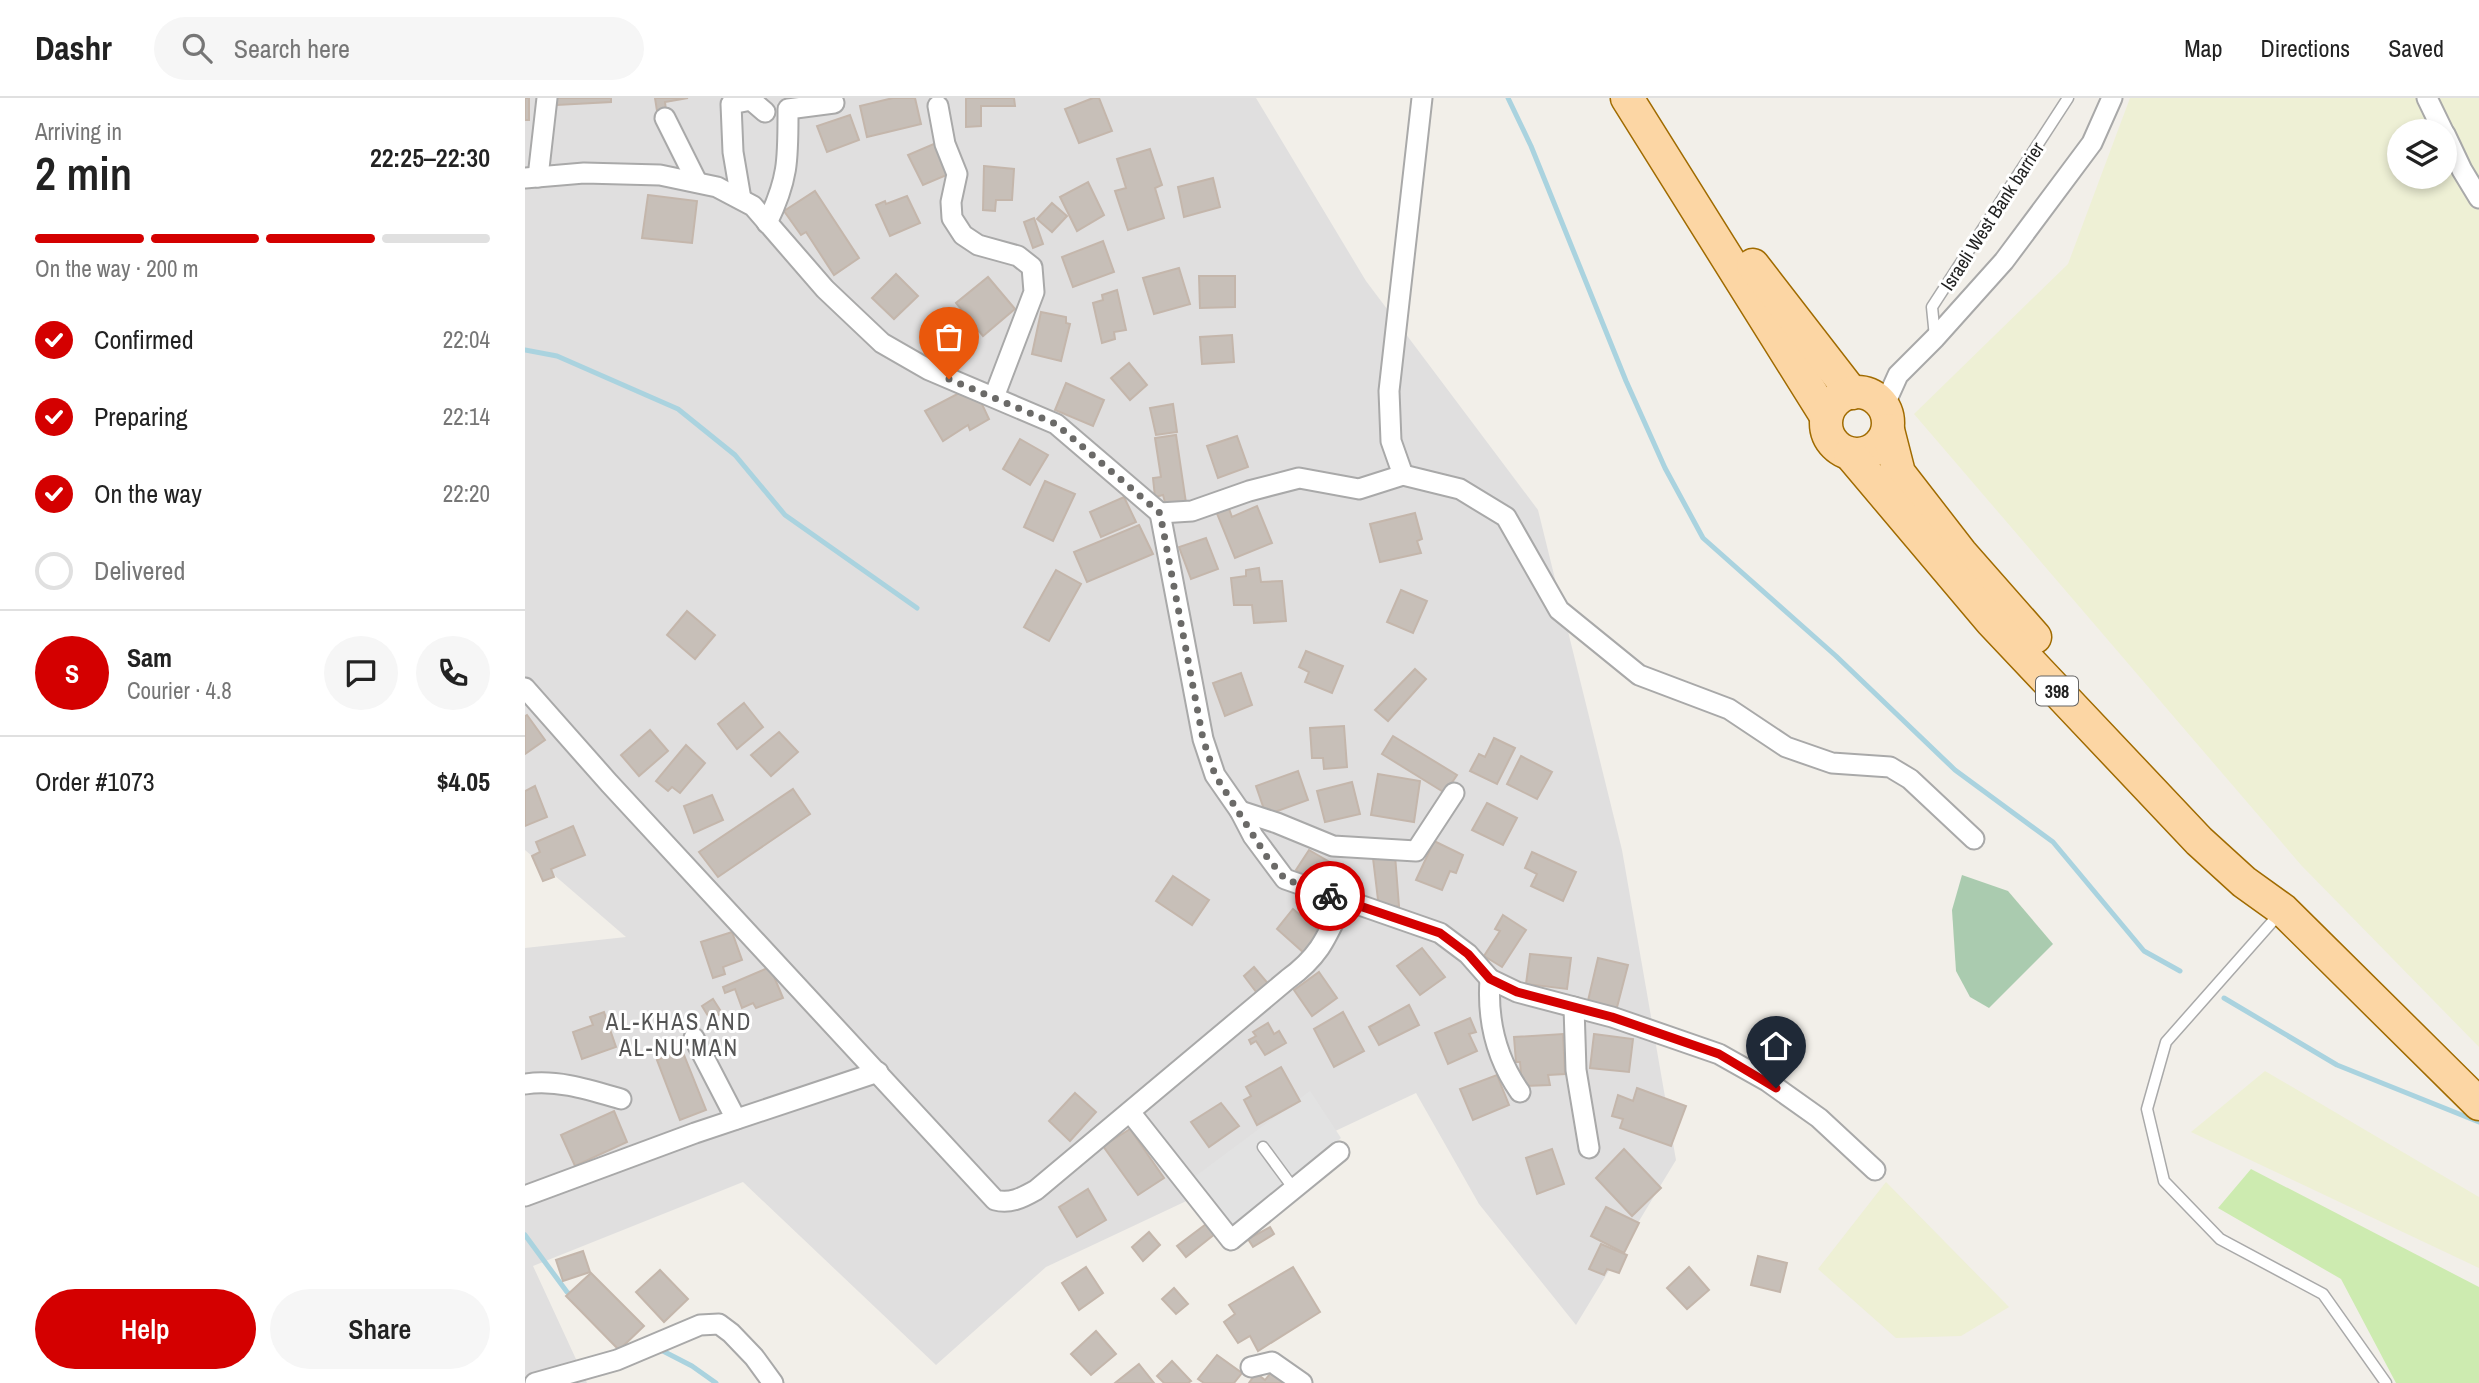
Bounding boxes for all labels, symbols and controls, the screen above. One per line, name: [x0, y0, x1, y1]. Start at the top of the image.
search box: [154, 17, 644, 80]
text: Dashr: [35, 26, 112, 70]
icon: search: [178, 29, 216, 67]
text: Search here: [234, 31, 350, 66]
text: Map: [2184, 32, 2222, 64]
text: Directions: [2260, 32, 2350, 64]
text: Saved: [2388, 32, 2444, 64]
text: Arriving in: [35, 116, 122, 147]
map controls: [2387, 119, 2457, 189]
button: layers: [2387, 119, 2457, 189]
street label: Israeli West Bank barrier: [1934, 136, 2050, 295]
text: 22:25–22:30: [370, 140, 490, 175]
text: 2 min: [35, 142, 132, 204]
text: On the way · 200 m: [35, 253, 199, 284]
pin: [919, 307, 979, 379]
icon: bag: [930, 318, 968, 356]
icon: check: [35, 321, 73, 359]
text: Confirmed: [94, 322, 194, 357]
text: 22:04: [443, 324, 490, 355]
icon: check: [35, 398, 73, 436]
text: Preparing: [94, 399, 188, 434]
text: 22:14: [443, 401, 490, 432]
icon: check: [35, 475, 73, 513]
text: On the way: [94, 476, 202, 511]
text: 22:20: [443, 478, 490, 509]
text: Delivered: [94, 553, 185, 588]
button: chat: [324, 636, 398, 710]
button: phone: [416, 636, 490, 710]
text: Sam: [127, 640, 172, 675]
text: S: [65, 656, 79, 691]
text: Courier · 4.8: [127, 675, 232, 706]
road number: 398: [2036, 676, 2078, 706]
text: Order #1073: [35, 764, 155, 799]
text: $4.05: [437, 764, 490, 799]
courier: [1295, 861, 1365, 931]
icon: bike: [1311, 877, 1349, 915]
district label: AL-KHAS AND AL-NU'MAN: [605, 1006, 752, 1063]
pin: [1746, 1016, 1806, 1088]
icon: home: [1757, 1027, 1795, 1065]
button: Help: [35, 1289, 256, 1369]
button: Share: [270, 1289, 490, 1369]

